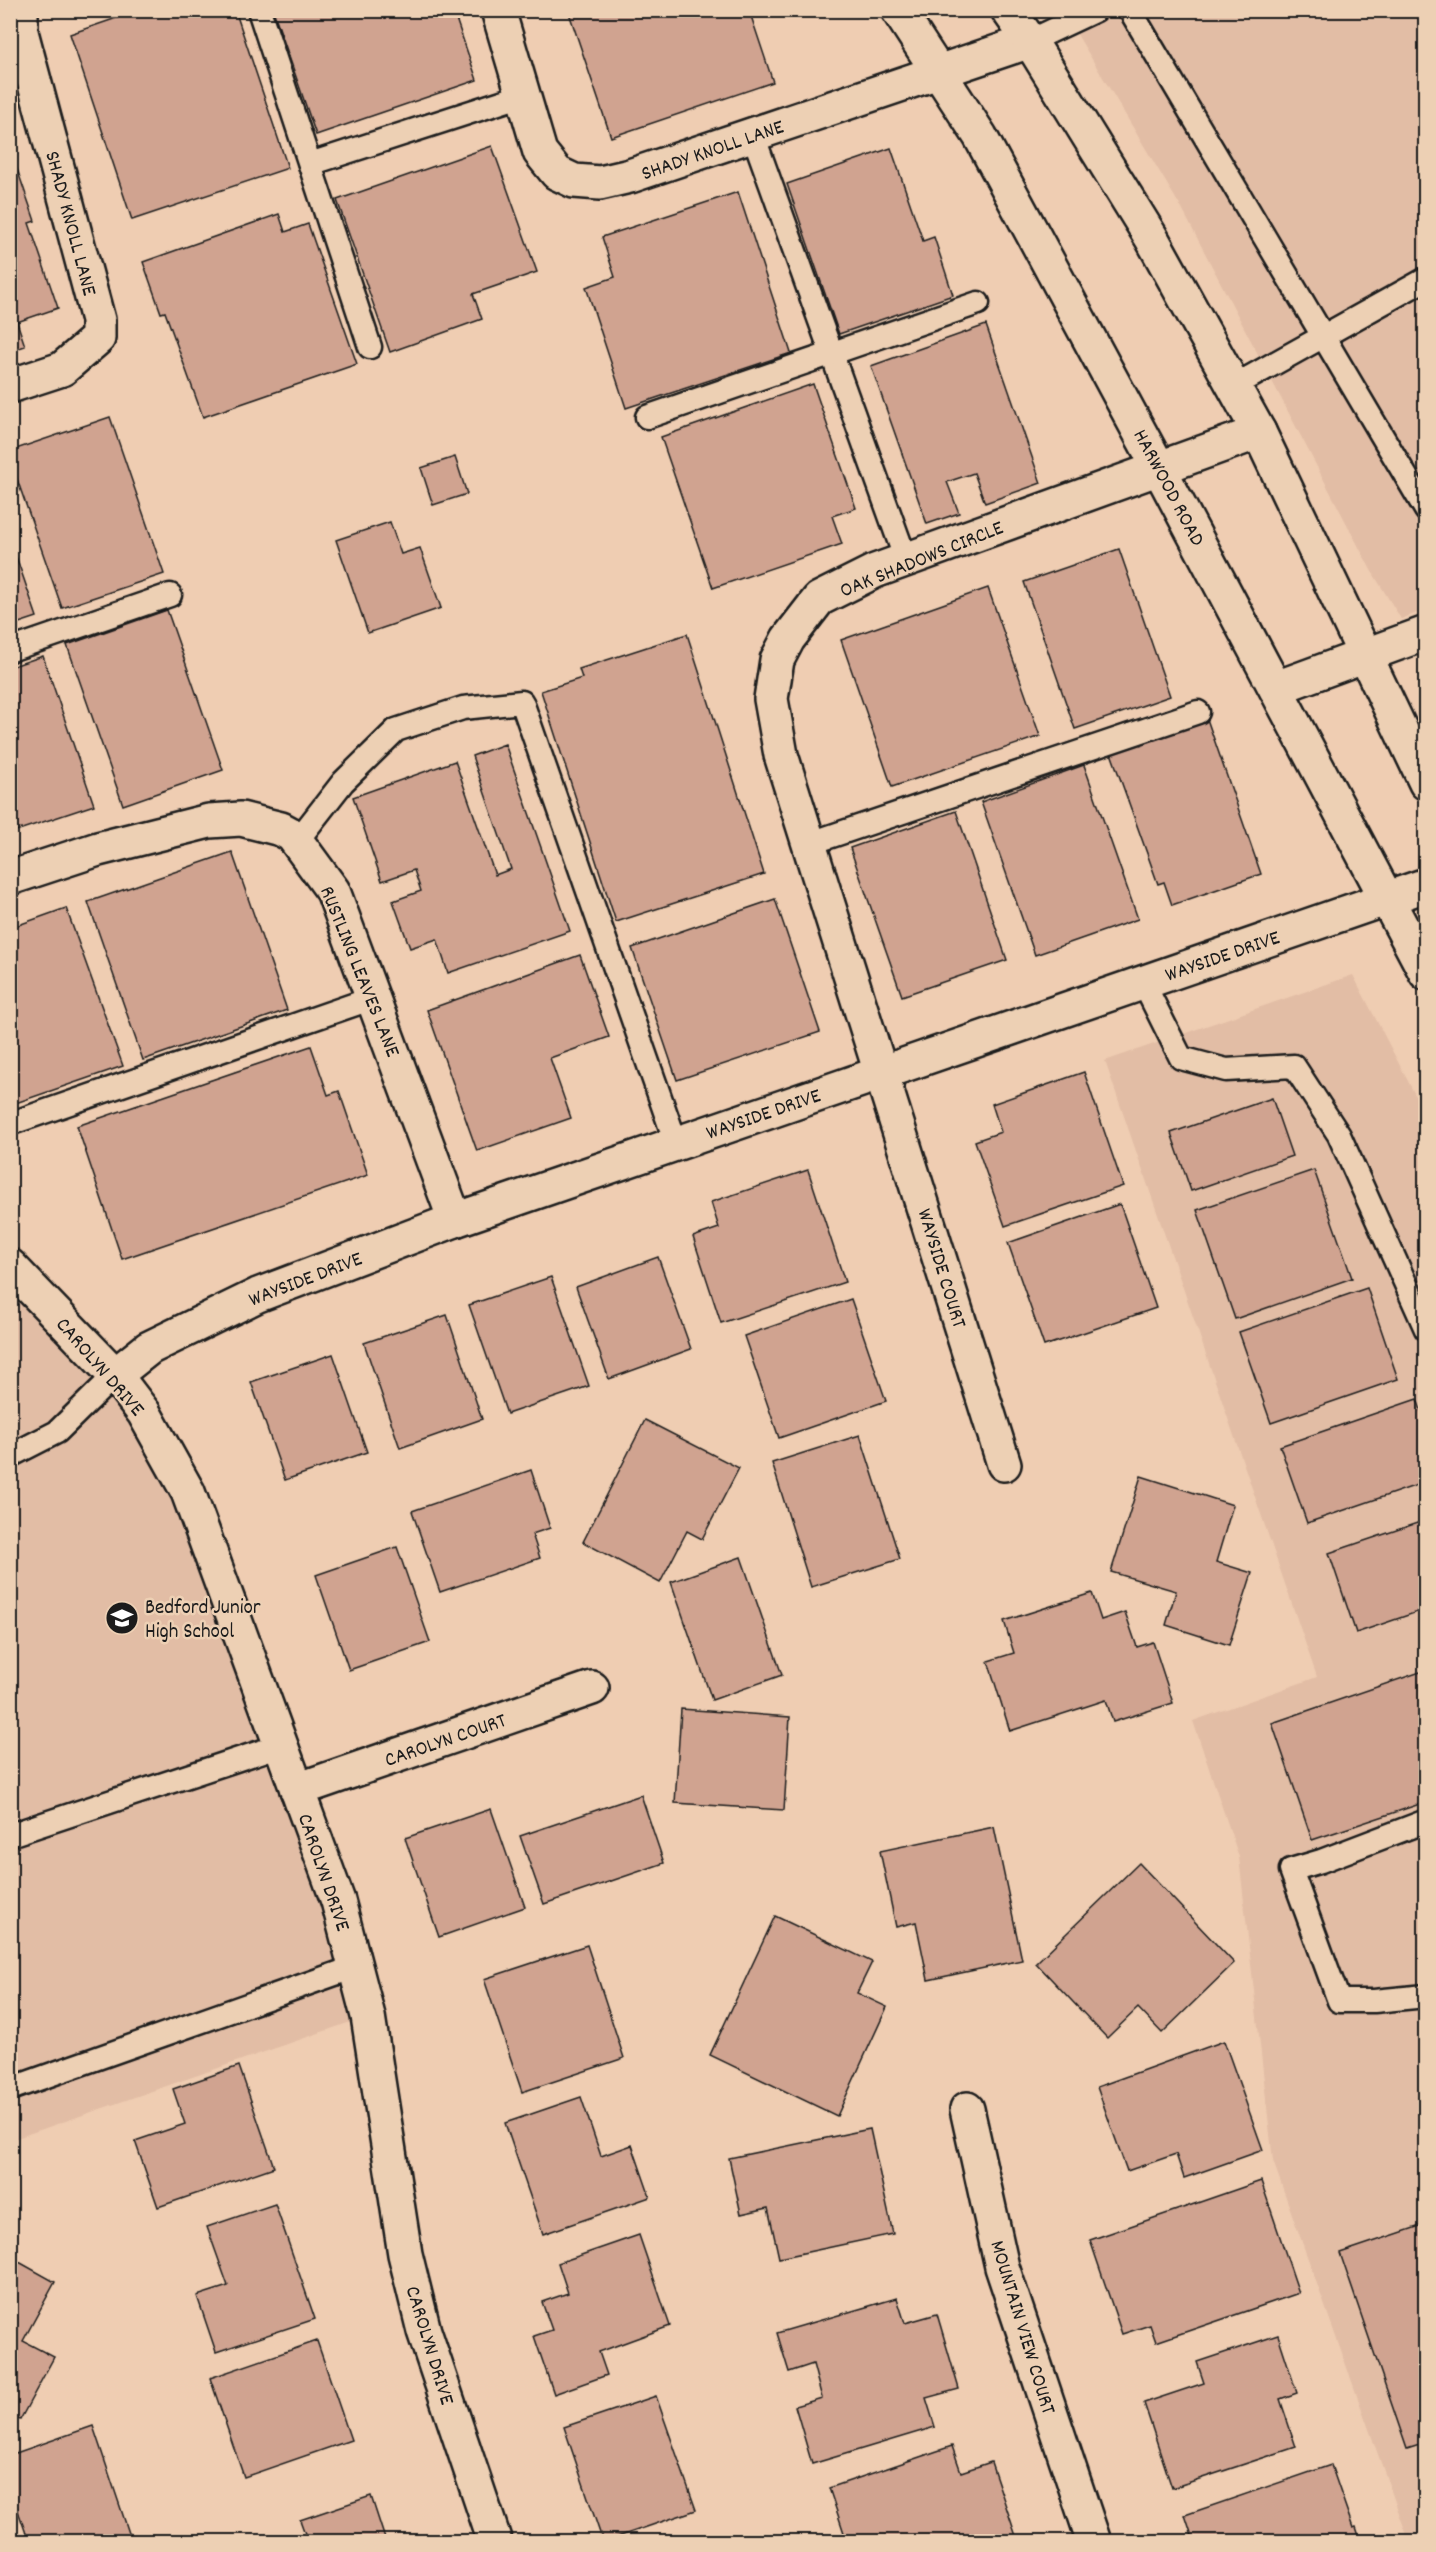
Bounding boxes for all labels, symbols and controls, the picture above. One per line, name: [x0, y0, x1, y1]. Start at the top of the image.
street label: SHADY KNOLL LANE: [638, 113, 789, 190]
street label: SHADY KNOLL LANE: [35, 148, 103, 300]
street label: HARWOOD ROAD: [1124, 424, 1211, 552]
street label: OAK SHADOWS CIRCLE: [836, 514, 1009, 607]
street label: RUSTLING LEAVES LANE: [310, 882, 406, 1063]
street label: WAYSIDE DRIVE: [1162, 924, 1285, 991]
street label: WAYSIDE DRIVE: [703, 1082, 826, 1149]
street label: WAYSIDE COURT: [908, 1206, 973, 1333]
street label: WAYSIDE DRIVE: [245, 1245, 368, 1316]
street label: CAROLYN DRIVE: [47, 1312, 151, 1424]
place label: Bedford Junior High School: [145, 1594, 261, 1648]
school or university icon: Bedford Junior High School: [104, 1600, 140, 1636]
street label: CAROLYN COURT: [381, 1707, 511, 1777]
street label: CAROLYN DRIVE: [288, 1810, 356, 1936]
street label: MOUNTAIN VIEW COURT: [980, 2237, 1062, 2419]
street label: CAROLYN DRIVE: [396, 2283, 461, 2409]

